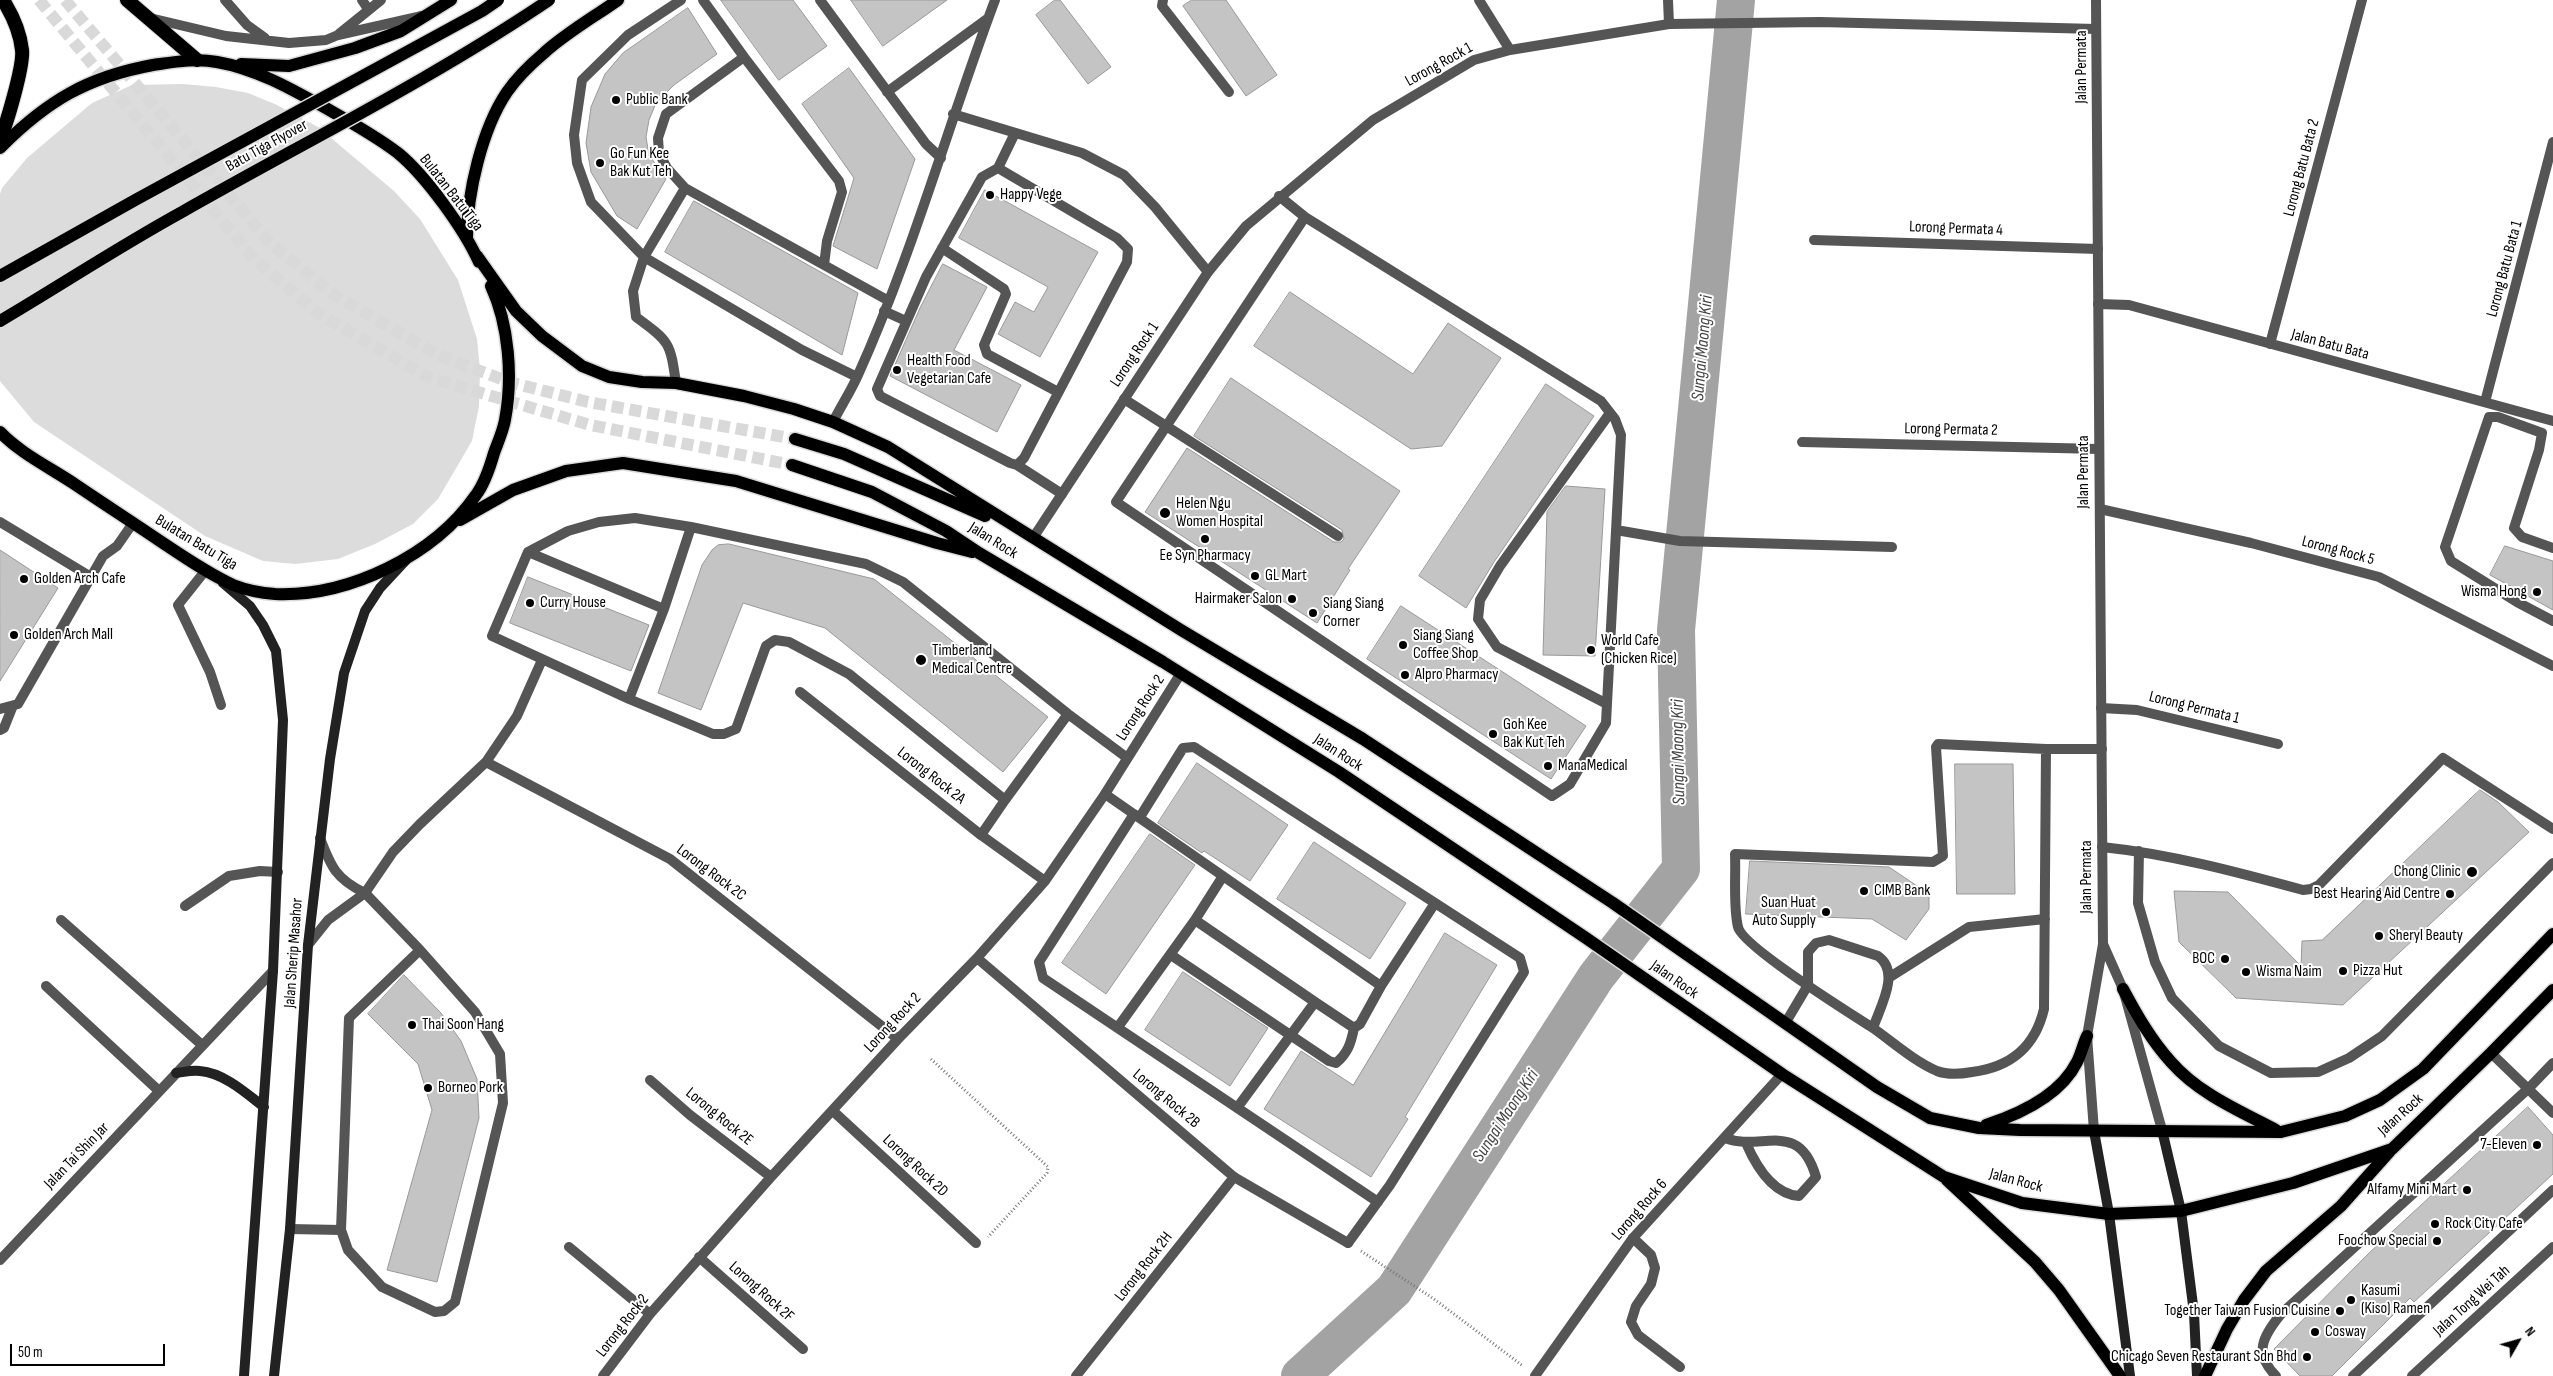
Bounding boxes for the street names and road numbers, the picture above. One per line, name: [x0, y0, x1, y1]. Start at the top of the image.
street label: Jalan Permata: [2072, 30, 2092, 104]
street label: Lorong Rock 1: [1402, 39, 1476, 91]
street label: Batu Tiga Flyover: [223, 116, 311, 176]
street label: Lorong Batu Bata 2: [2280, 117, 2324, 219]
street label: Bulatan Batu Tiga: [415, 151, 487, 235]
street label: Lorong Permata 4: [1909, 218, 2003, 240]
street label: Lorong Batu Bata 1: [2483, 219, 2527, 319]
street label: Lorong Rock 1: [1106, 319, 1164, 391]
street label: Jalan Batu Bata: [2289, 325, 2371, 365]
street label: Lorong Permata 2: [1904, 420, 1998, 440]
street label: Jalan Permata: [2074, 435, 2094, 509]
street label: Bulatan Batu Tiga: [151, 511, 241, 575]
street label: Jalan Rock: [965, 518, 1021, 564]
street label: Lorong Rock 5: [2300, 532, 2376, 570]
street label: Lorong Rock 2: [1113, 671, 1169, 745]
street label: Lorong Permata 1: [2147, 688, 2241, 728]
street label: Jalan Rock: [1310, 730, 1366, 776]
street label: Lorong Rock 2A: [893, 743, 969, 809]
street label: Jalan Permata: [2077, 840, 2097, 914]
street label: Lorong Rock 2C: [672, 841, 750, 905]
street label: Jalan Sherip Masahor: [281, 897, 307, 1009]
street label: Jalan Rock: [1646, 957, 1702, 1003]
street label: Lorong Rock 2: [861, 989, 925, 1057]
street label: Lorong Rock 2B: [1129, 1065, 1203, 1133]
street label: Lorong Rock 2E: [681, 1084, 757, 1150]
street label: Jalan Rock: [2374, 1090, 2428, 1140]
street label: Jalan Tai Shin Jar: [41, 1119, 113, 1193]
street label: Lorong Rock 2D: [878, 1131, 952, 1201]
street label: Jalan Rock: [1987, 1165, 2045, 1197]
street label: Lorong Rock 6: [1608, 1175, 1672, 1245]
street label: Lorong Rock 2H: [1111, 1228, 1177, 1306]
street label: Lorong Rock 2F: [725, 1258, 797, 1326]
street label: Jalan Tong Wei Tah: [2430, 1262, 2514, 1340]
street label: Lorong Rock 2: [592, 1291, 654, 1361]

